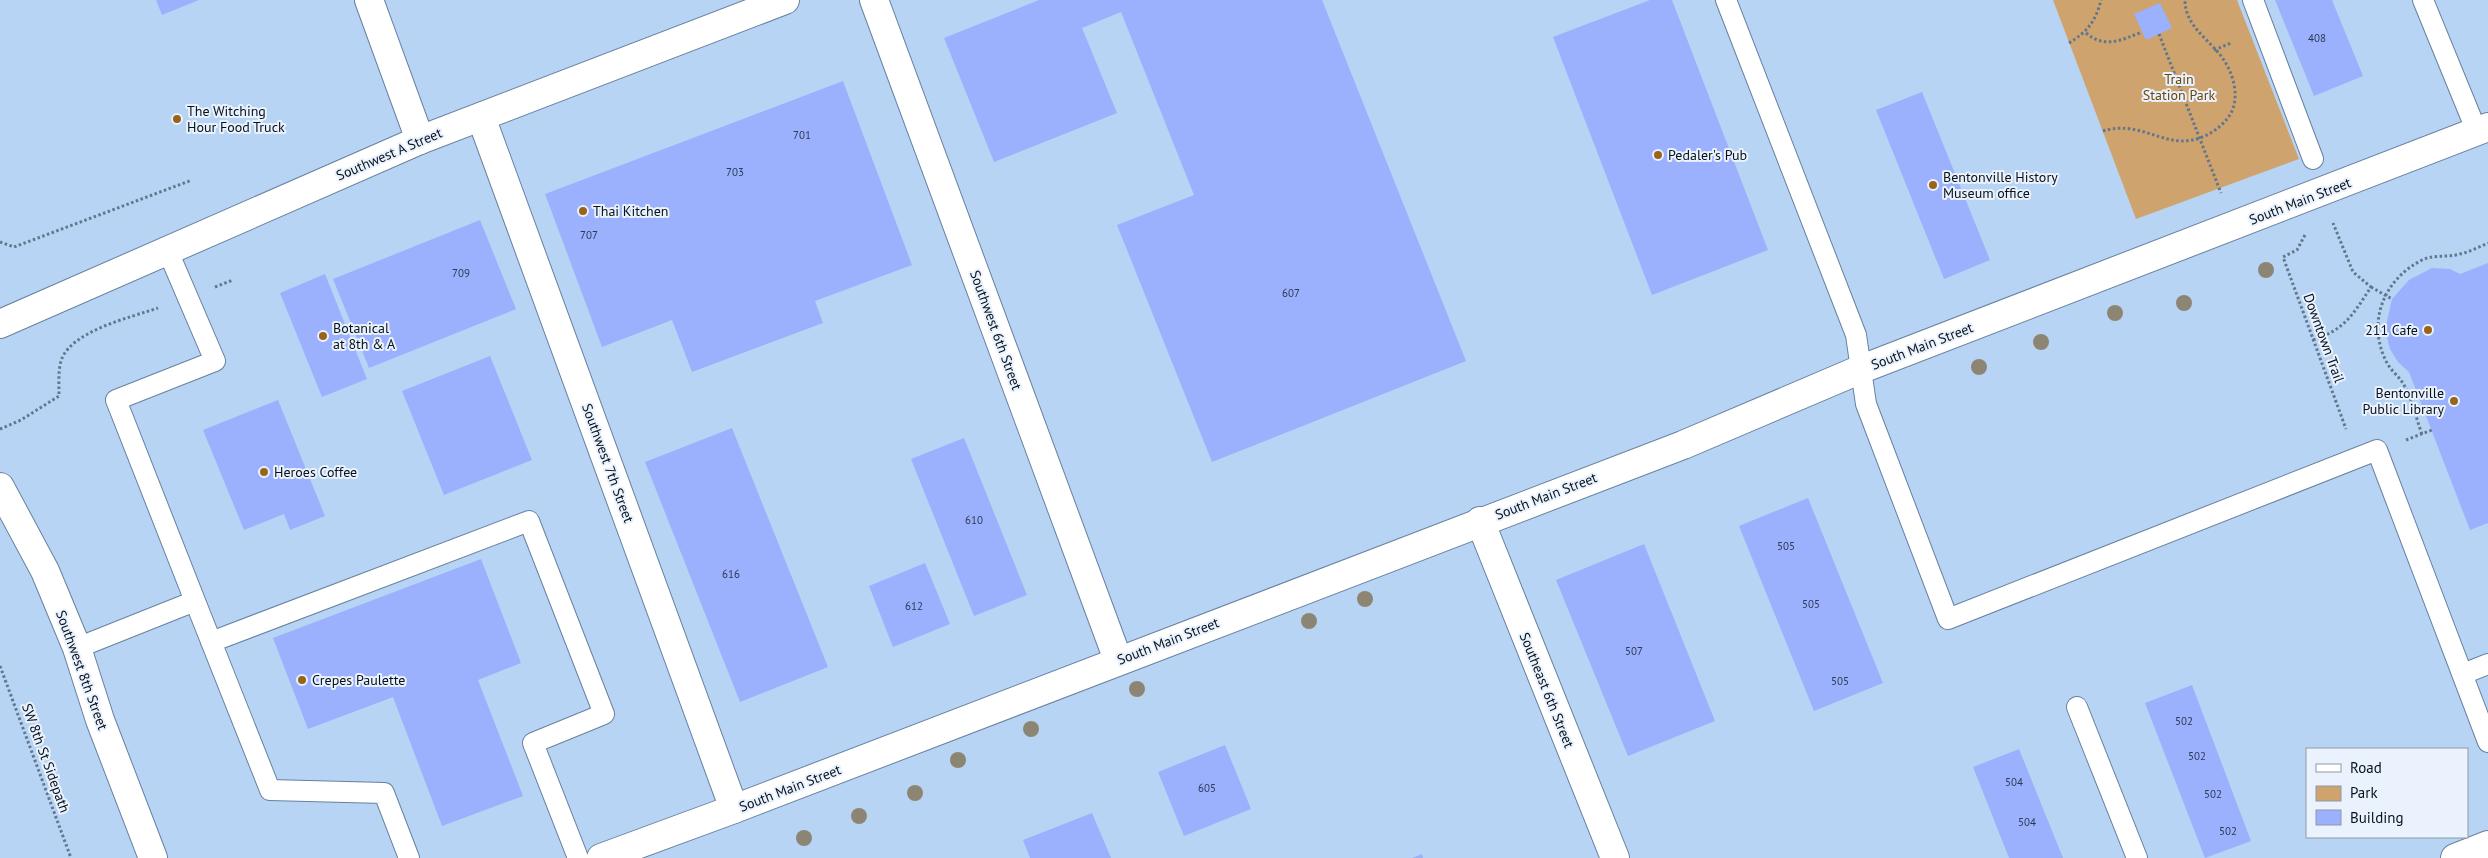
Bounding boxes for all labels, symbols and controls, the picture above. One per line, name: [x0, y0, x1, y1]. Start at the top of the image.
house number: 408: [2308, 31, 2326, 45]
park label: Train Station Park: [2143, 70, 2215, 104]
place label: The Witching Hour Food Truck: [187, 102, 285, 136]
marker: The Witching Hour Food Truck: [171, 113, 183, 125]
street label: Southwest A Street: [333, 124, 445, 184]
house number: 701: [793, 128, 811, 142]
place label: Pedaler's Pub: [1668, 146, 1747, 164]
marker: Pedaler's Pub: [1652, 149, 1664, 161]
house number: 703: [726, 165, 744, 179]
place label: Bentonville History Museum office: [1943, 168, 2058, 202]
street label: South Main Street: [2247, 173, 2354, 229]
marker: Bentonville History Museum office: [1927, 179, 1939, 191]
place label: Thai Kitchen: [593, 202, 669, 220]
marker: Thai Kitchen: [577, 205, 589, 217]
house number: 707: [580, 228, 598, 242]
house number: 709: [452, 266, 470, 280]
street label: Southwest 6th Street: [966, 268, 1026, 393]
house number: 607: [1282, 286, 1300, 300]
street label: Downtown Trail: [2300, 291, 2348, 385]
street label: South Main Street: [1869, 318, 1976, 374]
place label: Botanical at 8th & A: [333, 319, 396, 353]
place label: 211 Cafe: [2365, 321, 2418, 339]
marker: 211 Cafe: [2422, 324, 2434, 336]
marker: Botanical at 8th & A: [317, 330, 329, 342]
place label: Bentonville Public Library: [2362, 384, 2444, 418]
marker: Bentonville Public Library: [2448, 395, 2460, 407]
street label: Southwest 7th Street: [578, 401, 638, 525]
place label: Heroes Coffee: [274, 463, 357, 481]
marker: Heroes Coffee: [258, 466, 270, 478]
street label: South Main Street: [1493, 468, 1600, 524]
house number: 610: [965, 513, 983, 527]
house number: 505: [1777, 539, 1795, 553]
house number: 616: [722, 567, 740, 581]
house number: 505: [1802, 597, 1820, 611]
house number: 612: [905, 599, 923, 613]
street label: Southwest 8th Street: [52, 608, 112, 733]
street label: South Main Street: [1115, 613, 1222, 669]
street label: Southeast 6th Street: [1516, 630, 1578, 751]
house number: 507: [1625, 644, 1643, 658]
place label: Crepes Paulette: [312, 671, 405, 689]
marker: Crepes Paulette: [296, 674, 308, 686]
house number: 505: [1831, 674, 1849, 688]
street label: SW 8th St Sidepath: [18, 701, 74, 815]
house number: 502: [2175, 714, 2193, 728]
legend: [2306, 748, 2468, 838]
house number: 502: [2188, 749, 2206, 763]
text: Road: [2350, 758, 2382, 777]
street label: South Main Street: [737, 760, 844, 816]
house number: 504: [2005, 775, 2023, 789]
house number: 605: [1198, 781, 1216, 795]
text: Park: [2350, 783, 2378, 802]
house number: 502: [2204, 787, 2222, 801]
text: Building: [2350, 808, 2404, 827]
house number: 504: [2018, 815, 2036, 829]
house number: 502: [2219, 824, 2237, 838]

